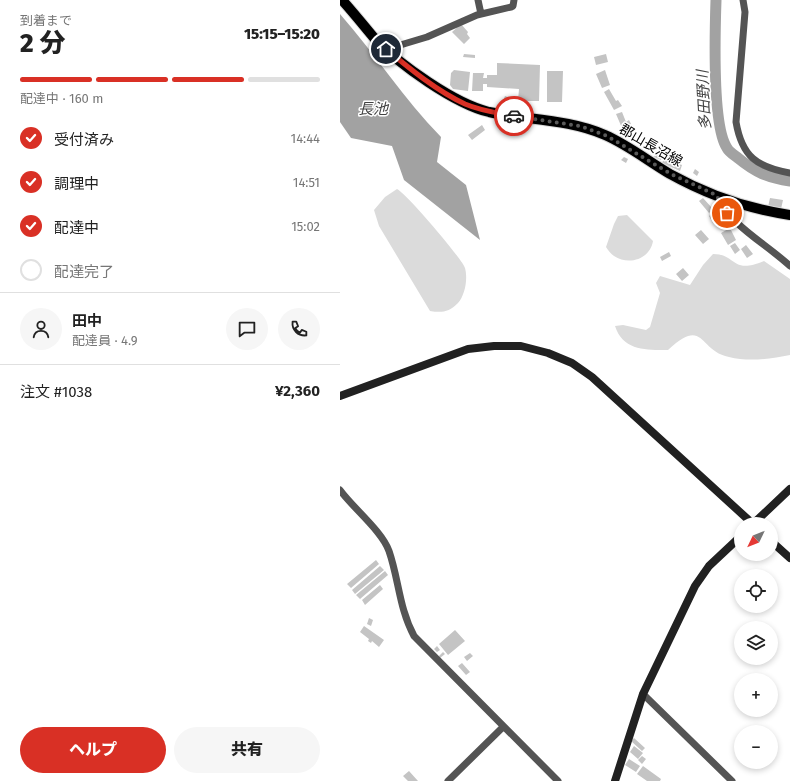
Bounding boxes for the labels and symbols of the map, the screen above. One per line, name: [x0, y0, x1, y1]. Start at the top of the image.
pin: [369, 32, 403, 66]
water label: 多田野川: [693, 68, 715, 130]
courier: [494, 96, 534, 136]
water label: 長池: [358, 100, 390, 118]
street label: 郡山長沼線: [616, 121, 685, 170]
pin: [710, 196, 744, 230]
north arrow: [734, 517, 778, 561]

